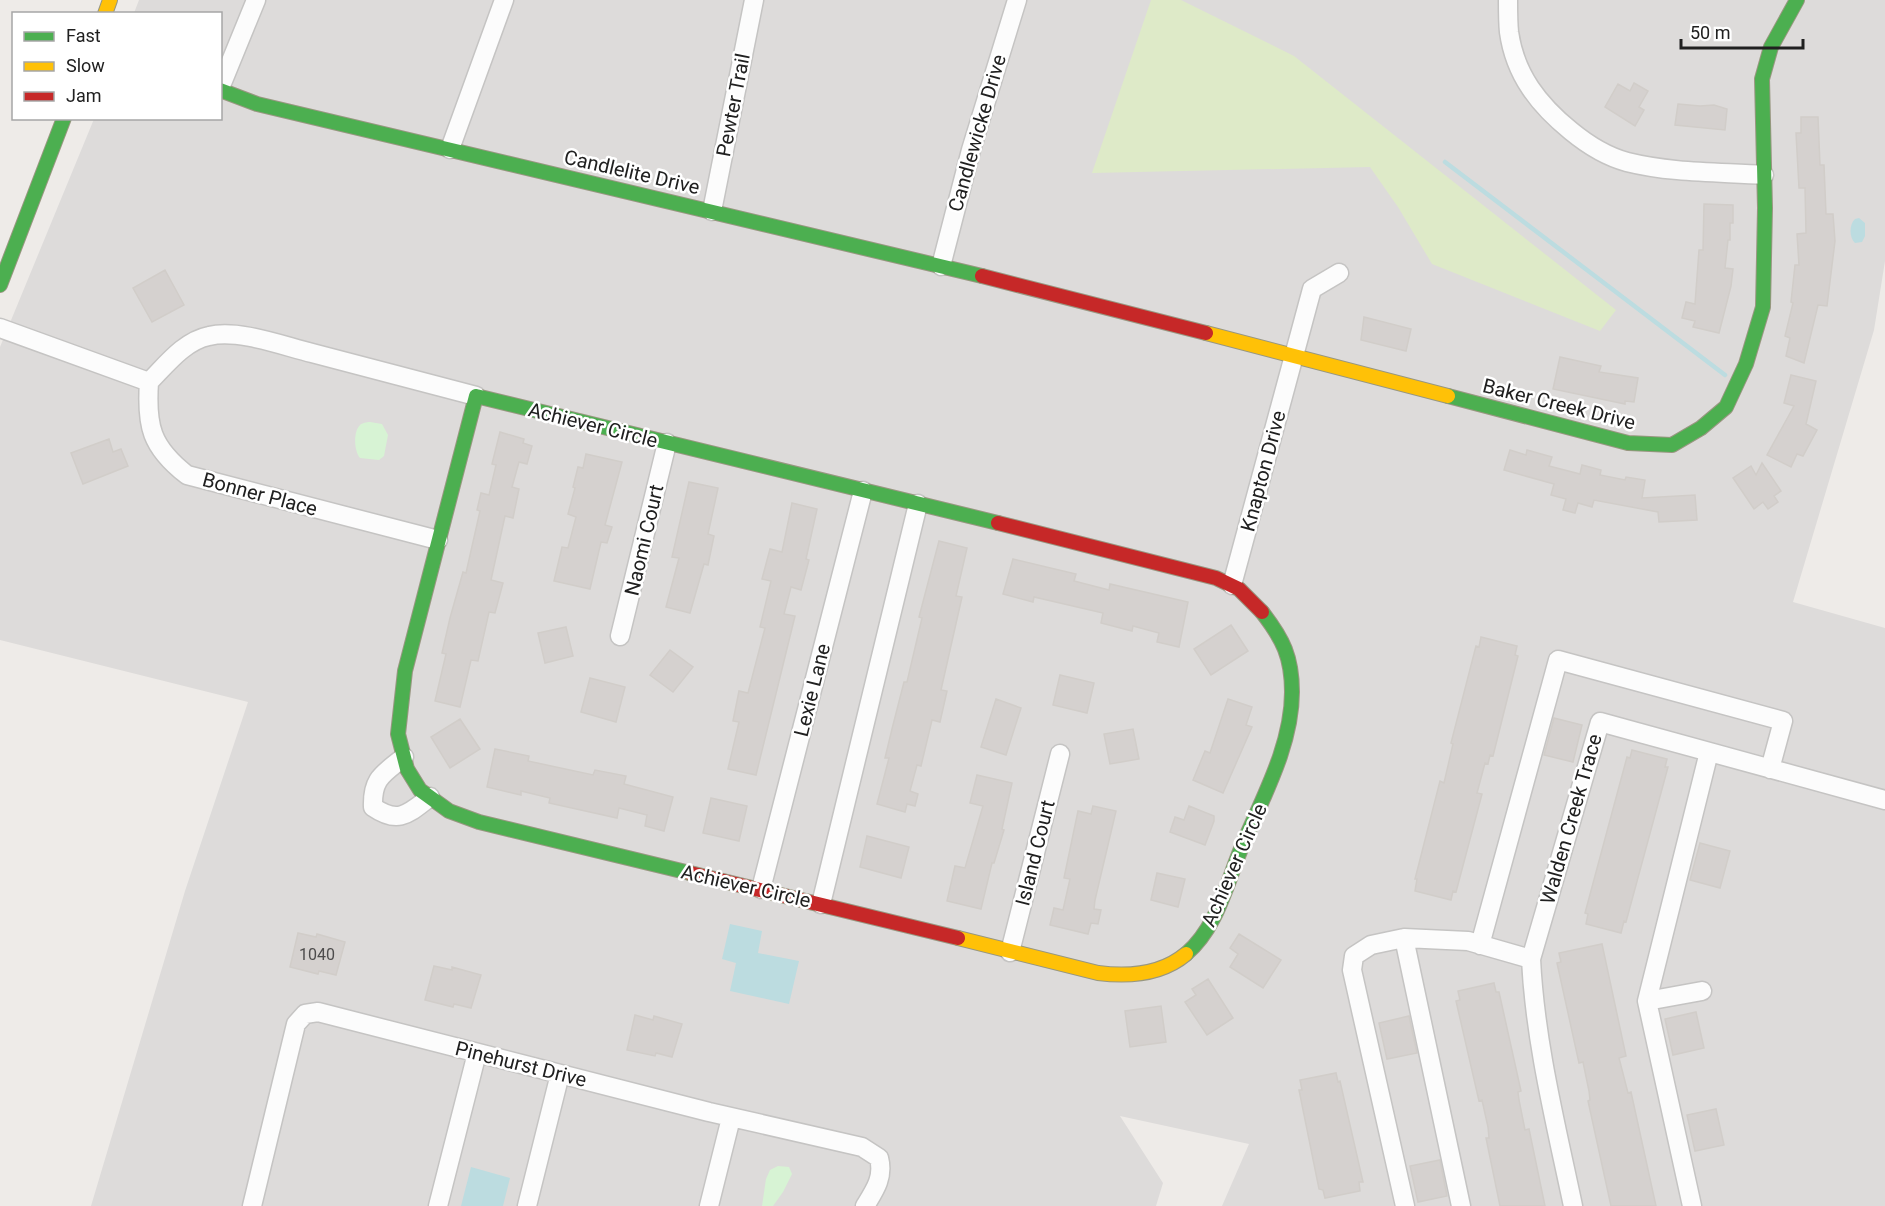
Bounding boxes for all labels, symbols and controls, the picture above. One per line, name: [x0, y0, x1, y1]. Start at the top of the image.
legend: [12, 12, 222, 120]
scale bar: [1681, 12, 1802, 50]
text: 50 m: [1690, 22, 1730, 43]
text: Fast: [66, 25, 101, 46]
street label: Pewter Trail: [711, 51, 755, 159]
street label: Candlewicke Drive: [943, 52, 1011, 214]
text: Slow: [66, 55, 105, 76]
text: Jam: [66, 85, 102, 106]
street label: Candlelite Drive: [562, 145, 702, 199]
street label: Baker Creek Drive: [1480, 373, 1638, 435]
street label: Achiever Circle: [526, 397, 660, 453]
street label: Knapton Drive: [1235, 408, 1291, 534]
street label: Bonner Place: [200, 467, 320, 521]
street label: Naomi Court: [620, 482, 668, 598]
street label: Lexie Lane: [789, 641, 835, 739]
street label: Walden Creek Trace: [1535, 731, 1607, 907]
street label: Island Court: [1010, 798, 1060, 908]
street label: Achiever Circle: [1196, 800, 1272, 930]
street label: Achiever Circle: [679, 859, 813, 913]
house number: 1040: [299, 945, 335, 964]
street label: Pinehurst Drive: [453, 1036, 589, 1092]

